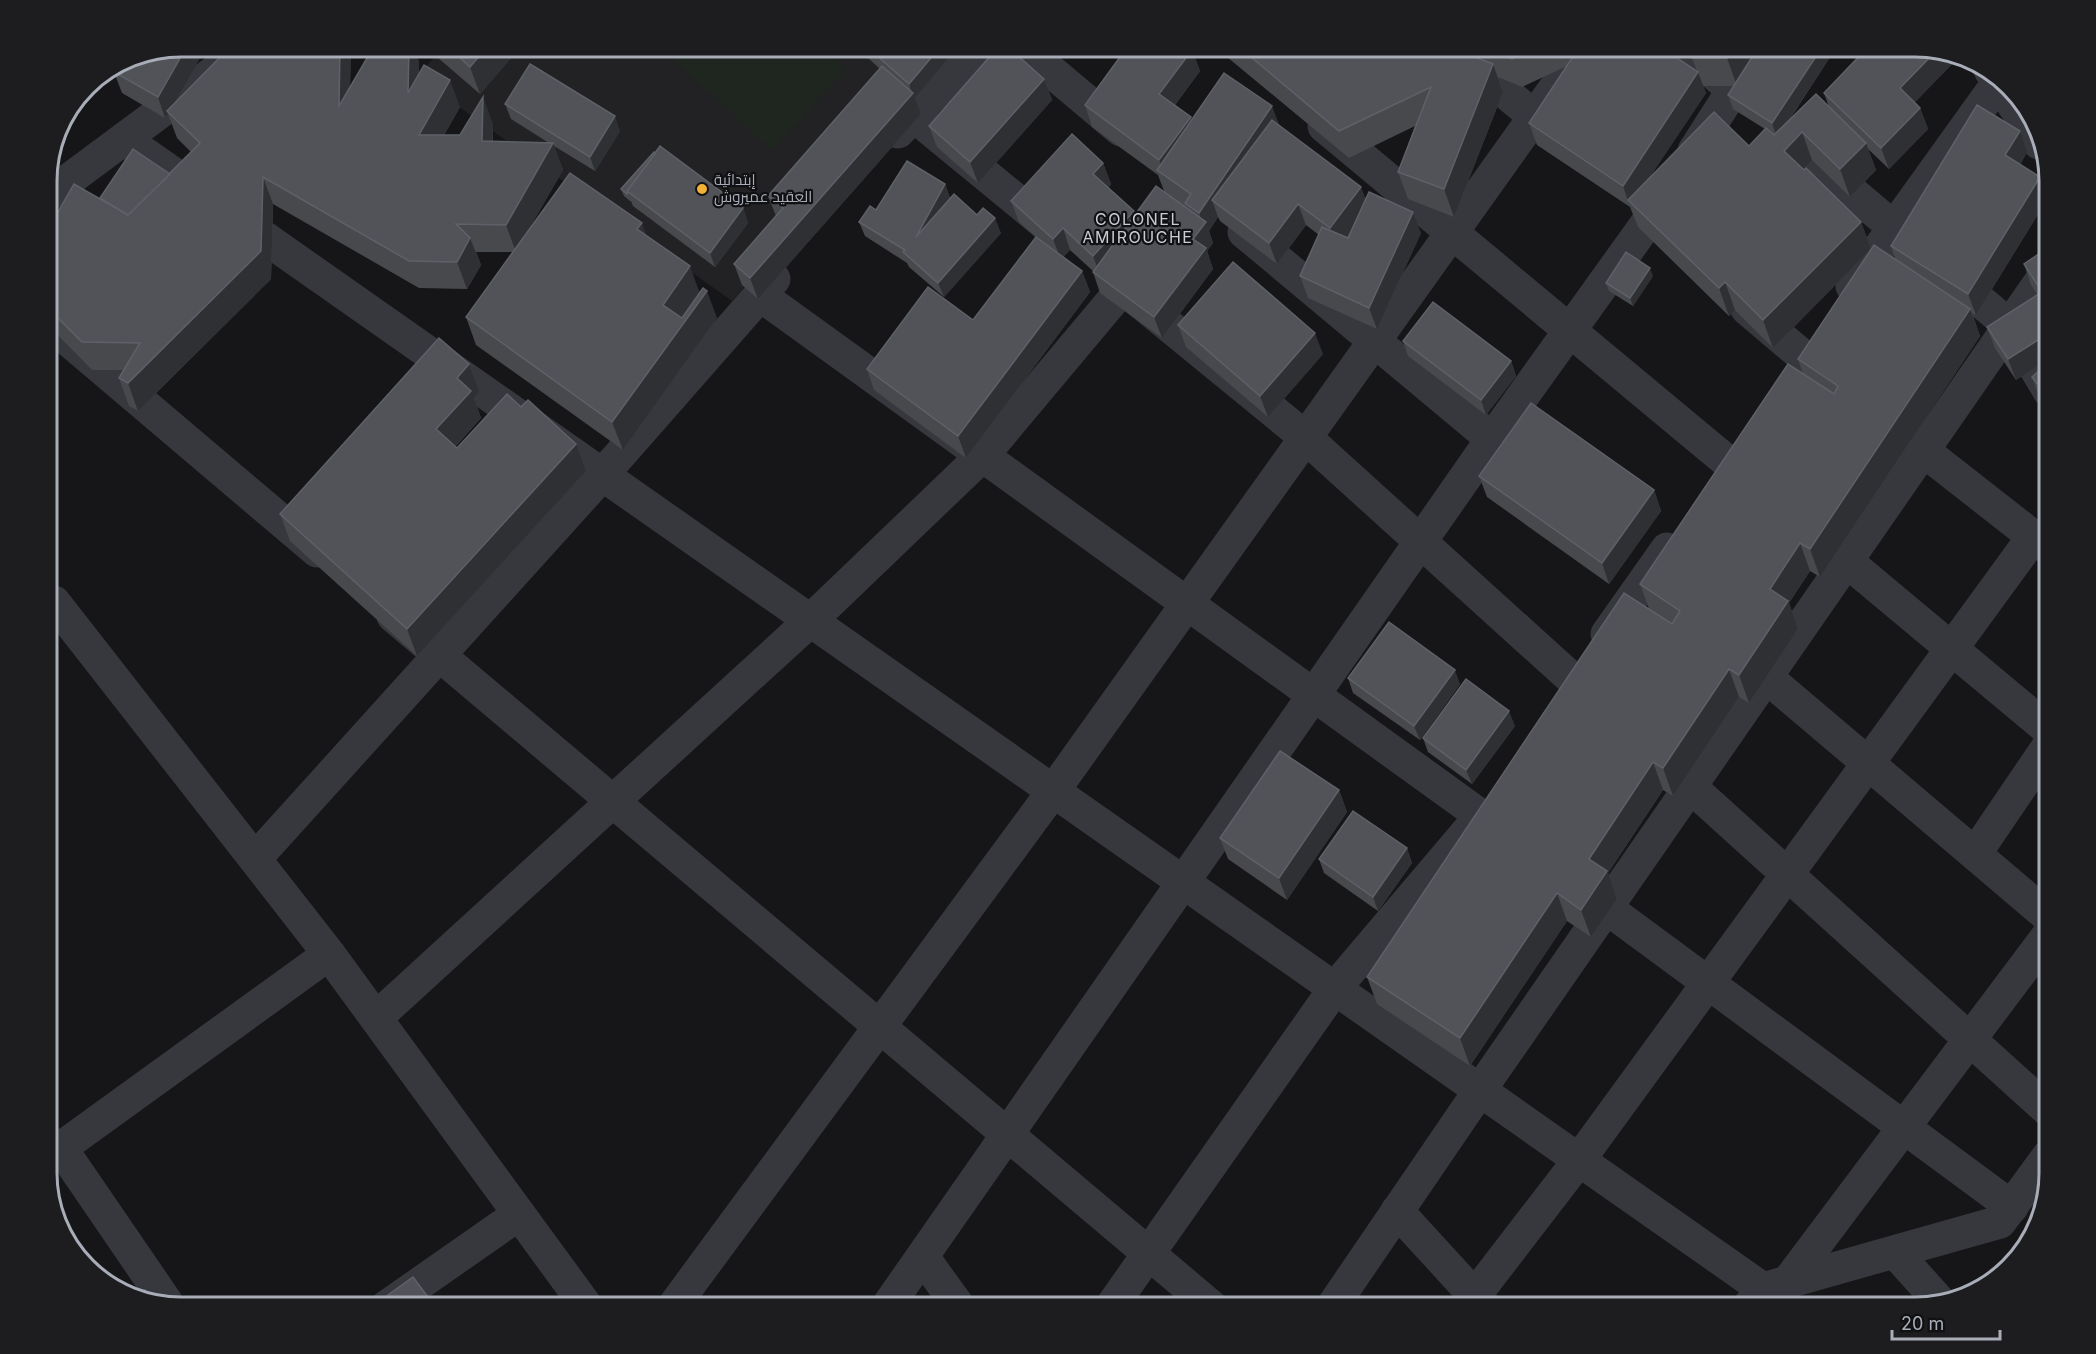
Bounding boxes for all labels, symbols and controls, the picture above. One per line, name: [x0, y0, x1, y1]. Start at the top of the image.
place label: إبتدائية العقيد عميروش: [714, 170, 812, 207]
marker: إبتدائية العقيد عميروش: [695, 182, 709, 196]
district label: COLONEL AMIROUCHE: [1083, 209, 1193, 247]
scale bar: [1892, 1303, 2000, 1341]
text: 20 m: [1901, 1313, 1944, 1334]

